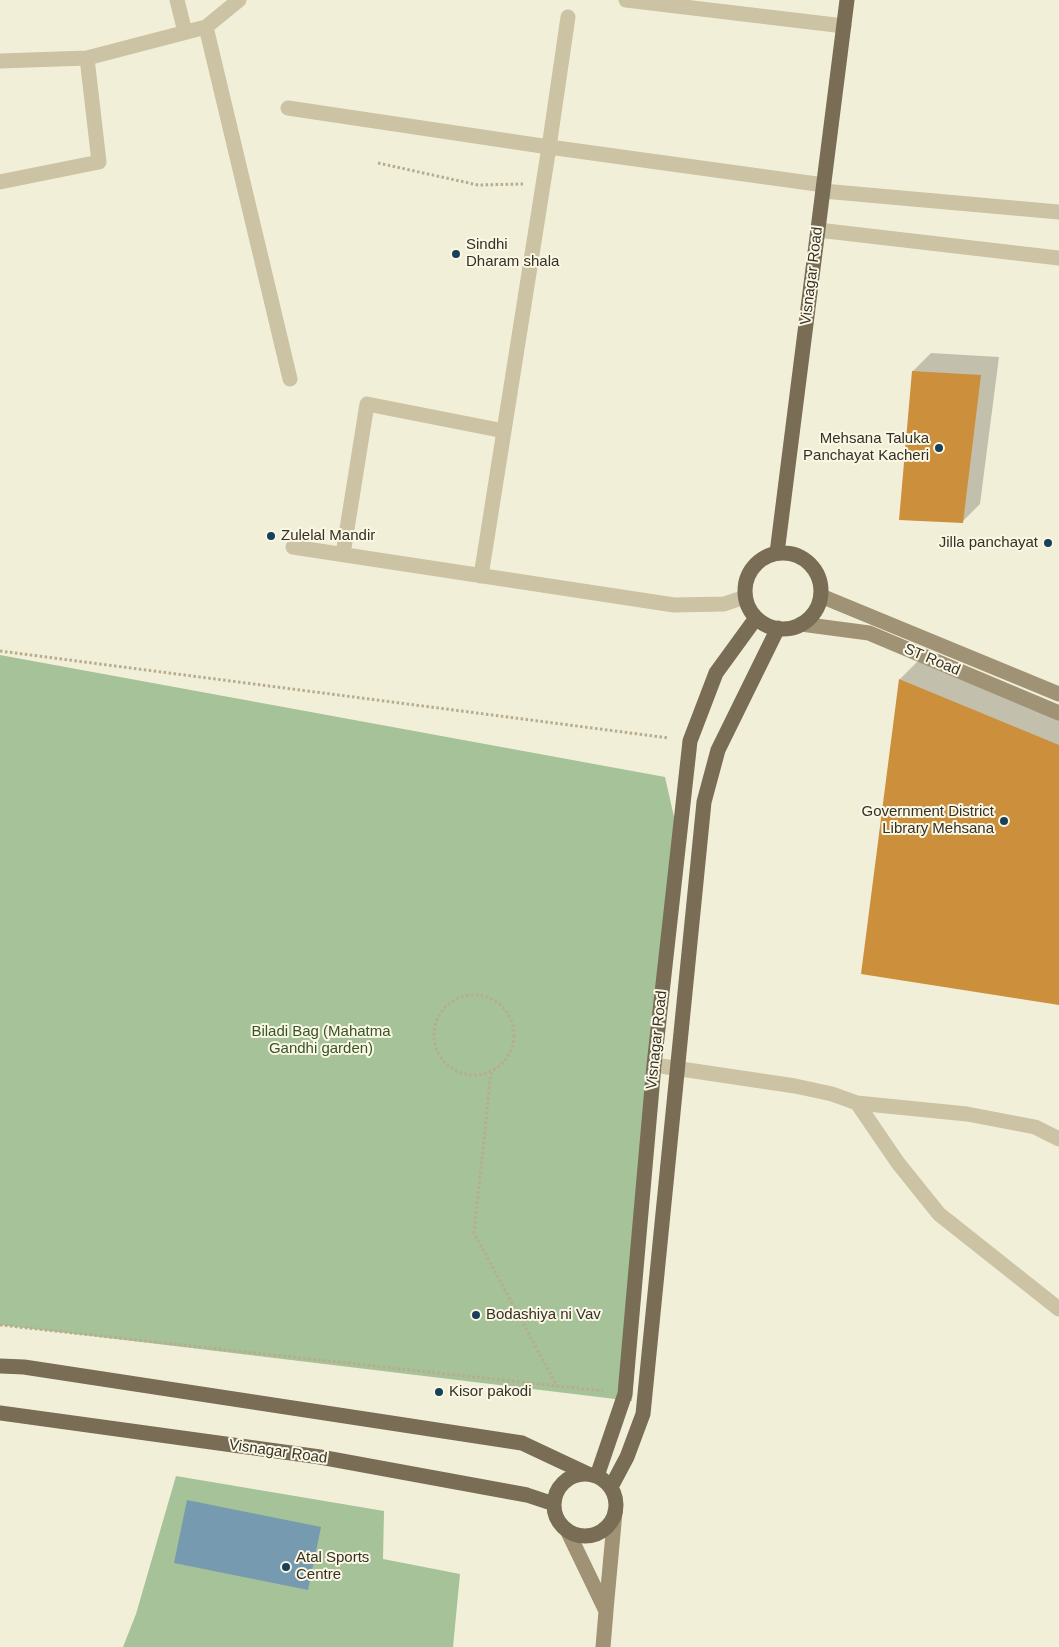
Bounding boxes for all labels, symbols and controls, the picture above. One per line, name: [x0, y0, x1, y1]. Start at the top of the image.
street label: Visnagar Road: [797, 226, 827, 326]
place label: Sindhi Dharam shala: [466, 236, 559, 271]
marker: Sindhi Dharam shala: [450, 248, 462, 260]
place label: Mehsana Taluka Panchayat Kacheri: [803, 430, 929, 465]
marker: Mehsana Taluka Panchayat Kacheri: [933, 442, 945, 454]
place label: Zulelal Mandir: [281, 527, 375, 545]
marker: Zulelal Mandir: [265, 530, 277, 542]
place label: Jilla panchayat: [939, 534, 1038, 552]
marker: Jilla panchayat: [1042, 537, 1054, 549]
street label: ST Road: [901, 640, 963, 680]
place label: Government District Library Mehsana: [861, 803, 994, 838]
marker: Government District Library Mehsana: [998, 815, 1010, 827]
street label: Visnagar Road: [643, 990, 671, 1090]
park label: Biladi Bag (Mahatma Gandhi garden): [251, 1023, 391, 1058]
place label: Bodashiya ni Vav: [486, 1306, 601, 1324]
marker: Bodashiya ni Vav: [470, 1309, 482, 1321]
place label: Kisor pakodi: [449, 1383, 532, 1401]
marker: Kisor pakodi: [433, 1386, 445, 1398]
street label: Visnagar Road: [228, 1436, 328, 1468]
place label: Atal Sports Centre: [296, 1549, 369, 1584]
marker: Atal Sports Centre: [280, 1561, 292, 1573]

